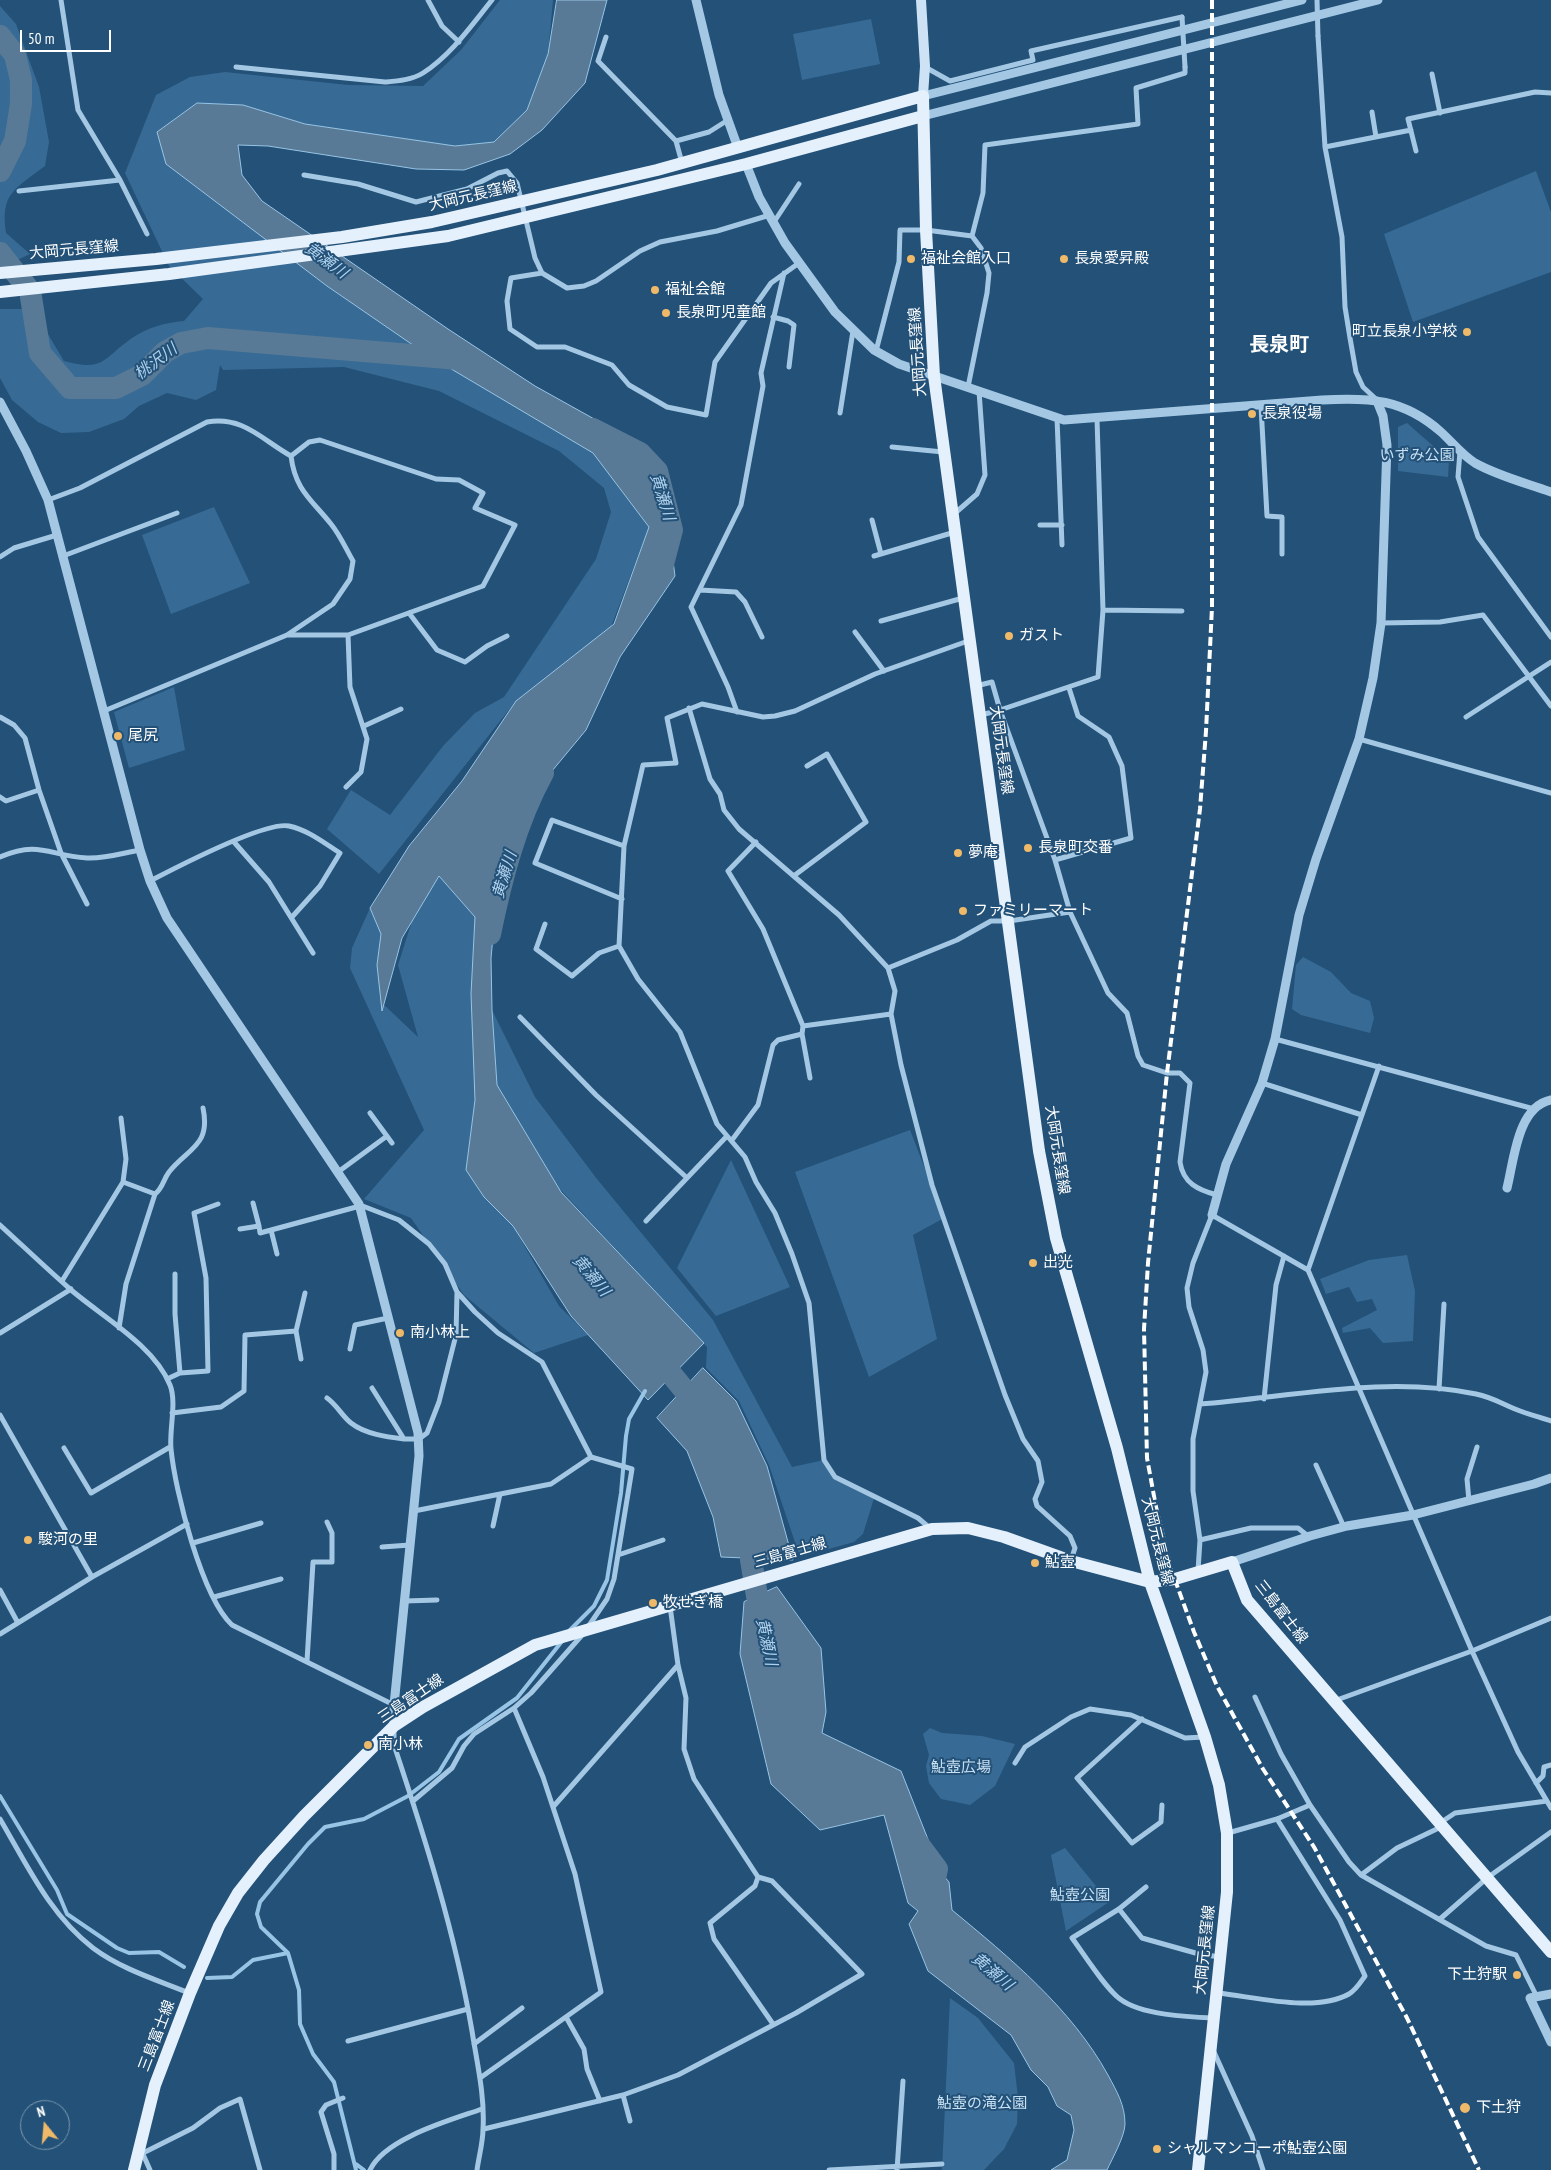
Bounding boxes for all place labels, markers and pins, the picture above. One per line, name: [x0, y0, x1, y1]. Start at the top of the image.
place label: 福祉会館入口: [921, 250, 1011, 268]
place label: 長泉愛昇殿: [1074, 250, 1149, 268]
marker: 福祉会館入口: [905, 253, 917, 265]
marker: 長泉愛昇殿: [1058, 253, 1070, 265]
place label: 福祉会館: [665, 281, 725, 299]
marker: 福祉会館: [649, 284, 661, 296]
place label: 長泉町児童館: [676, 304, 766, 322]
marker: 長泉町児童館: [660, 307, 672, 319]
place label: 町立長泉小学校: [1352, 323, 1457, 341]
marker: 町立長泉小学校: [1461, 326, 1473, 338]
place label: 長泉役場: [1262, 405, 1322, 423]
marker: 長泉役場: [1246, 408, 1258, 420]
place label: ガスト: [1019, 627, 1064, 645]
marker: ガスト: [1003, 630, 1015, 642]
place label: 尾尻: [128, 727, 158, 745]
marker: 尾尻: [112, 730, 124, 742]
place label: 長泉町交番: [1038, 839, 1113, 857]
marker: 長泉町交番: [1022, 842, 1034, 854]
place label: 夢庵: [968, 844, 998, 862]
marker: 夢庵: [952, 847, 964, 859]
place label: ファミリーマート: [973, 902, 1093, 920]
marker: ファミリーマート: [957, 905, 969, 917]
place label: 出光: [1043, 1254, 1073, 1272]
marker: 出光: [1027, 1257, 1039, 1269]
place label: 南小林上: [410, 1324, 470, 1342]
marker: 南小林上: [394, 1327, 406, 1339]
place label: 駿河の里: [38, 1531, 98, 1549]
marker: 駿河の里: [22, 1534, 34, 1546]
place label: 鮎壺: [1045, 1554, 1075, 1572]
marker: 鮎壺: [1029, 1557, 1041, 1569]
place label: 牧せぎ橋: [663, 1594, 723, 1612]
marker: 牧せぎ橋: [647, 1597, 659, 1609]
place label: 南小林: [378, 1736, 423, 1754]
marker: 南小林: [362, 1739, 374, 1751]
place label: 下土狩駅: [1447, 1966, 1507, 1984]
marker: 下土狩駅: [1511, 1969, 1523, 1981]
place label: 下土狩: [1476, 2099, 1521, 2117]
marker: 下土狩: [1458, 2101, 1472, 2115]
place label: シャルマンコーポ鮎壺公園: [1167, 2140, 1347, 2158]
marker: シャルマンコーポ鮎壺公園: [1151, 2143, 1163, 2155]

